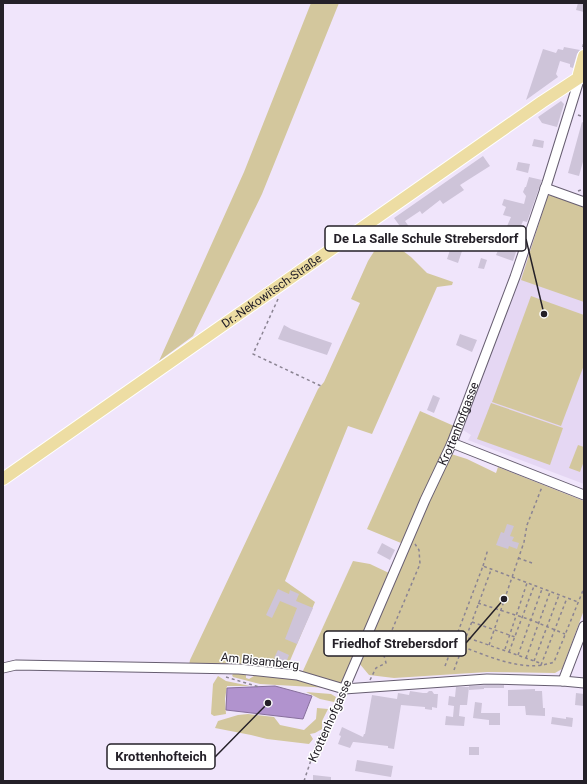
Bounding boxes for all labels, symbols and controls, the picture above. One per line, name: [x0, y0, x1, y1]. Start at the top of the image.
callout: De La Salle Schule Strebersdorf: [325, 226, 526, 251]
text: De La Salle Schule Strebersdorf: [333, 231, 519, 246]
street label: Dr.-Nekowitsch-Straße: [219, 251, 324, 331]
street label: Krottenhofgasse: [435, 380, 481, 468]
callout: Friedhof Strebersdorf: [324, 631, 466, 656]
text: Friedhof Strebersdorf: [332, 636, 458, 651]
street label: Am Bisamberg: [220, 650, 300, 672]
street label: Krottenhofgasse: [306, 678, 354, 764]
callout: Krottenhofteich: [107, 744, 215, 769]
text: Krottenhofteich: [115, 749, 207, 764]

